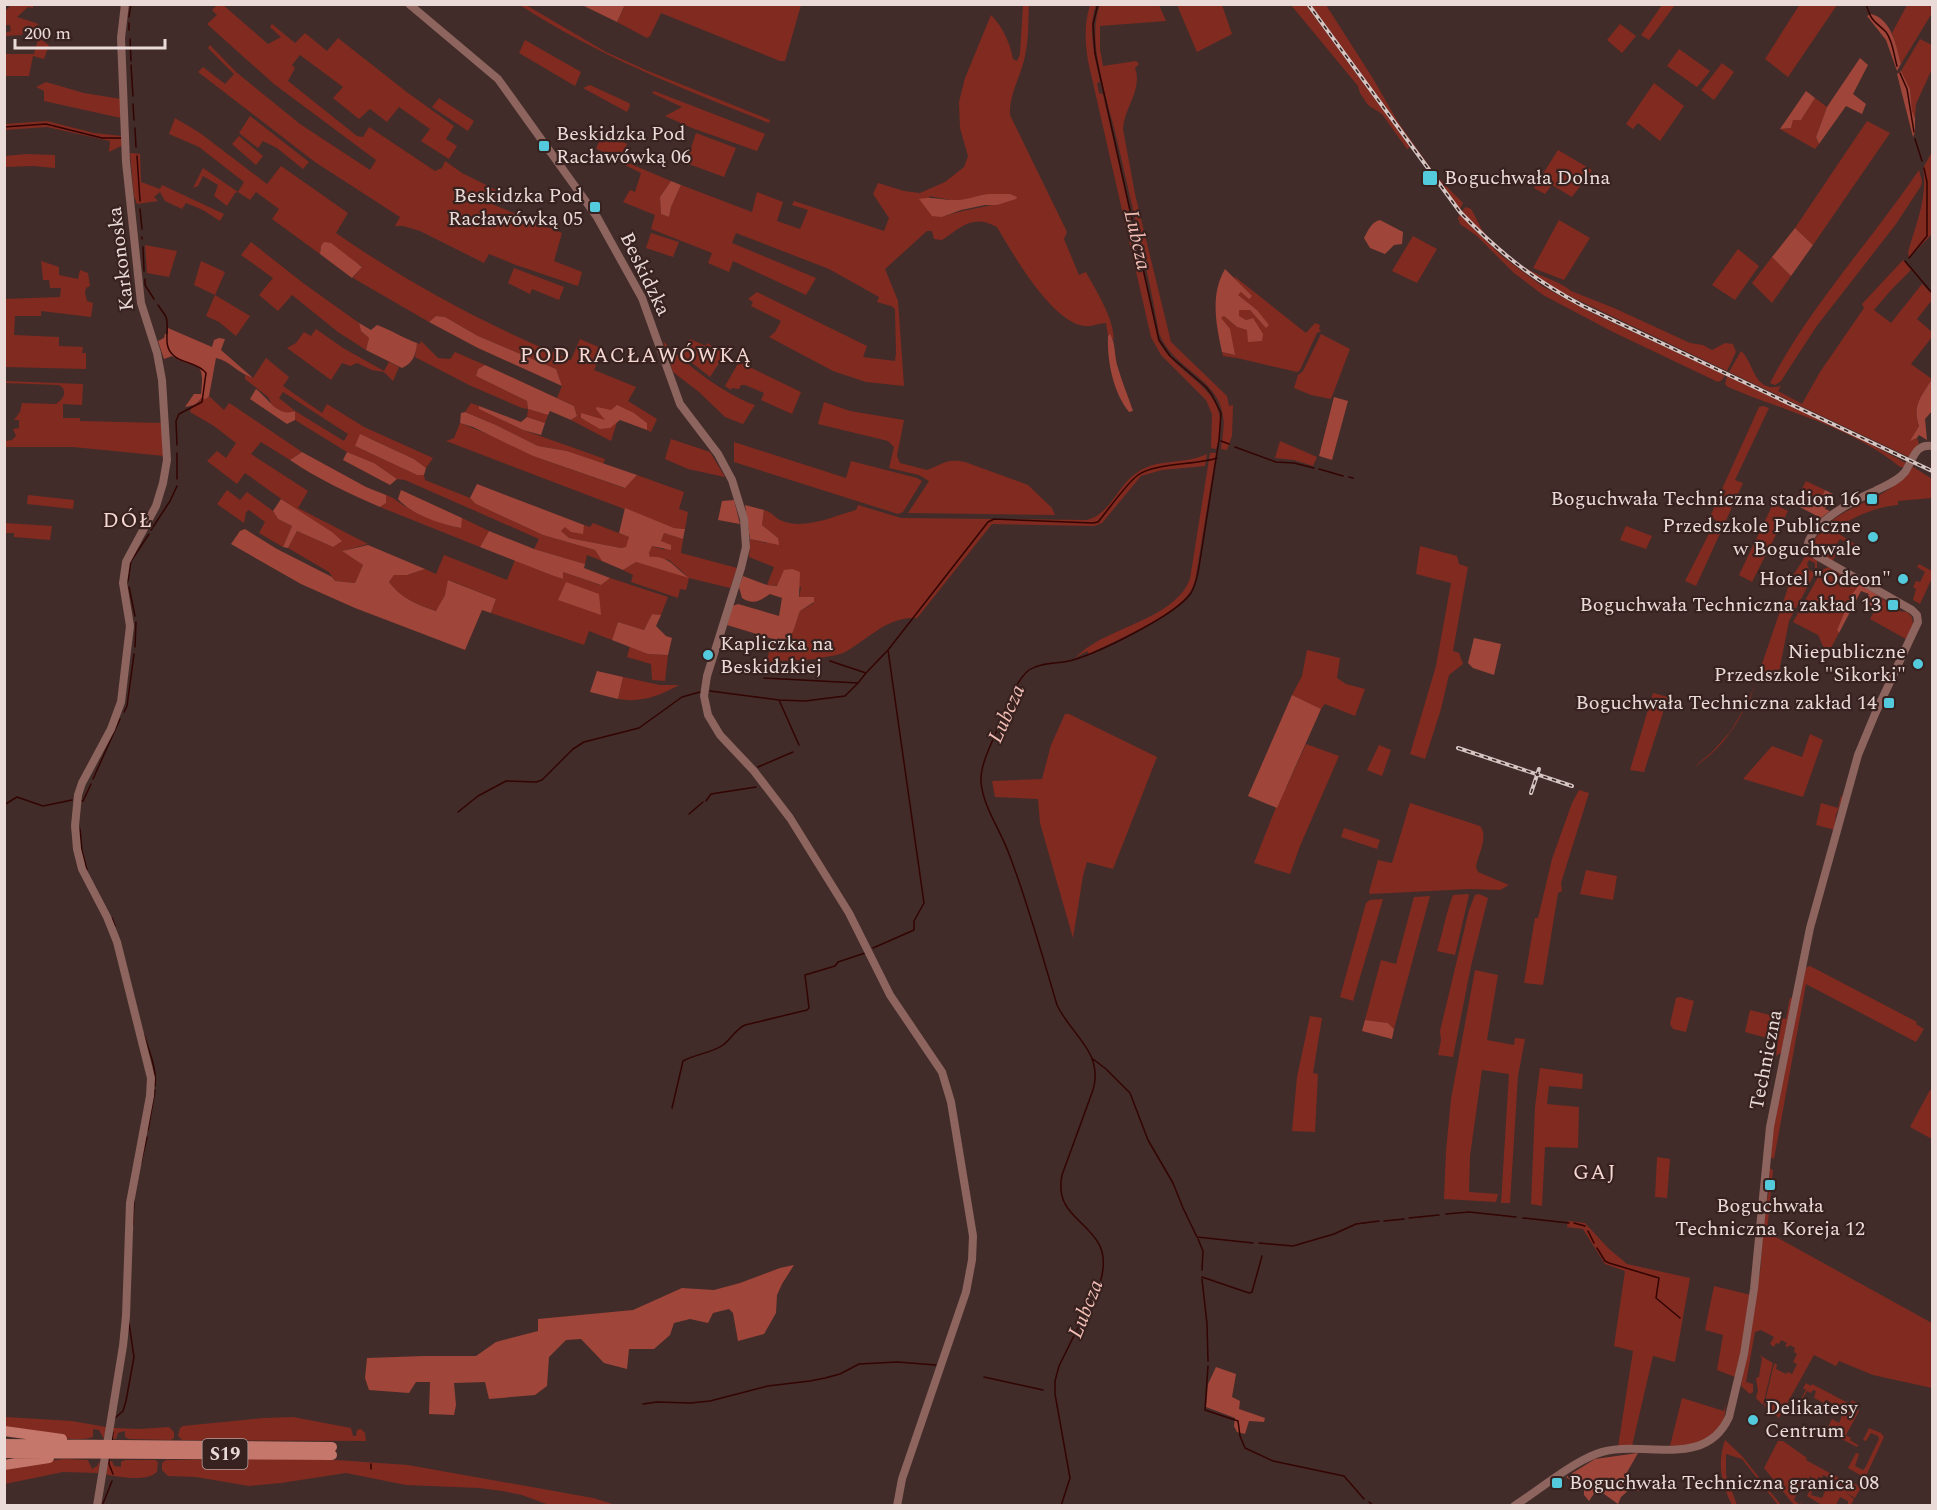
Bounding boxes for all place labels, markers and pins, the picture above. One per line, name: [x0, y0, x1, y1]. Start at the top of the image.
place label: Beskidzka Pod Racławówką 06: [556, 119, 691, 172]
marker: Beskidzka Pod Racławówką 06: [537, 139, 551, 153]
place label: Boguchwała Dolna: [1444, 163, 1610, 193]
marker: Boguchwała Dolna: [1421, 169, 1439, 187]
place label: Beskidzka Pod Racławówką 05: [448, 181, 583, 234]
marker: Beskidzka Pod Racławówką 05: [588, 200, 602, 214]
place label: Boguchwała Techniczna stadion 16: [1550, 484, 1860, 514]
marker: Boguchwała Techniczna stadion 16: [1865, 492, 1879, 506]
place label: Przedszkole Publiczne w Boguchwale: [1662, 511, 1861, 564]
marker: Przedszkole Publiczne w Boguchwale: [1866, 530, 1880, 544]
place label: Hotel "Odeon": [1759, 564, 1891, 594]
marker: Hotel "Odeon": [1896, 572, 1910, 586]
place label: Boguchwała Techniczna zakład 13: [1579, 590, 1881, 620]
marker: Boguchwała Techniczna zakład 13: [1886, 598, 1900, 612]
place label: Kapliczka na Beskidzkiej: [720, 629, 833, 682]
place label: Niepubliczne Przedszkole "Sikorki": [1714, 637, 1906, 690]
marker: Kapliczka na Beskidzkiej: [701, 648, 715, 662]
marker: Niepubliczne Przedszkole "Sikorki": [1911, 657, 1925, 671]
place label: Boguchwała Techniczna zakład 14: [1575, 688, 1877, 718]
marker: Boguchwała Techniczna zakład 14: [1882, 696, 1896, 710]
marker: Boguchwała Techniczna Koreja 12: [1763, 1178, 1777, 1192]
place label: Boguchwała Techniczna Koreja 12: [1675, 1191, 1865, 1244]
place label: Delikatesy Centrum: [1765, 1393, 1859, 1446]
marker: Delikatesy Centrum: [1746, 1413, 1760, 1427]
place label: Boguchwała Techniczna granica 08: [1569, 1468, 1879, 1498]
marker: Boguchwała Techniczna granica 08: [1550, 1476, 1564, 1490]

